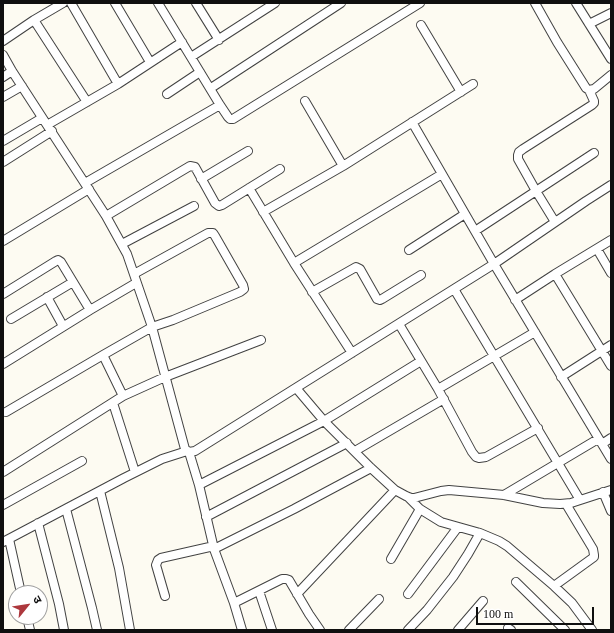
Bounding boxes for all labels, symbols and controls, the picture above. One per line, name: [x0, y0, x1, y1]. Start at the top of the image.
north arrow: [8, 585, 48, 625]
text: उ: [31, 594, 44, 605]
scale bar: [478, 599, 596, 625]
text: 100 m: [483, 607, 513, 621]

